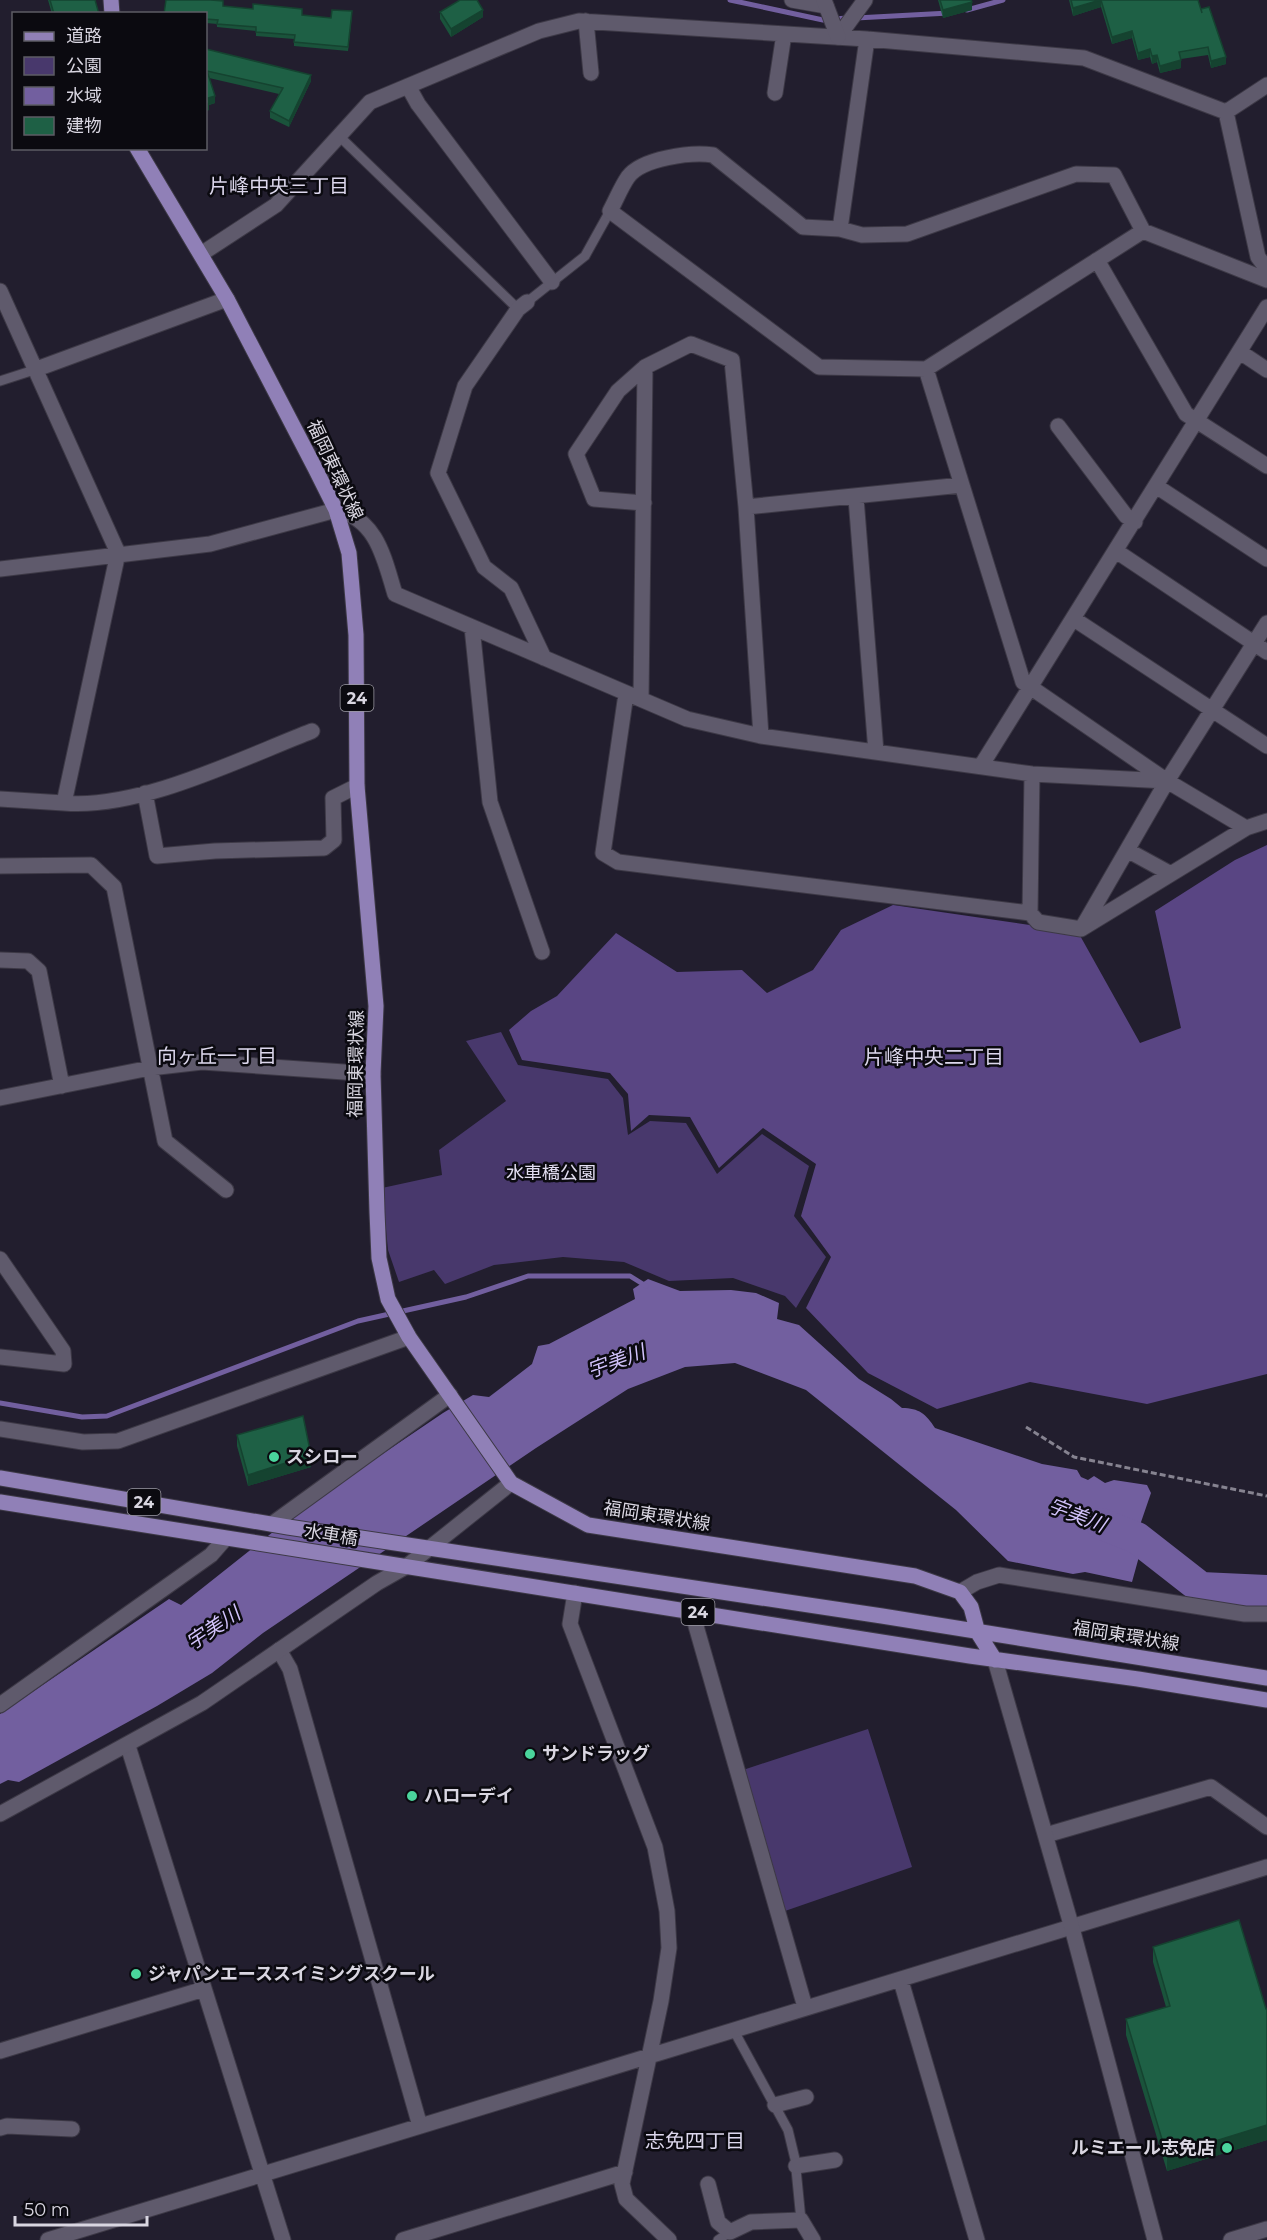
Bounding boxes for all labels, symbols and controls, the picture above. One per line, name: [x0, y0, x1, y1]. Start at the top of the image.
legend: [12, 12, 207, 150]
text: 道路: [66, 25, 102, 47]
text: 公園: [66, 55, 102, 77]
text: 水域: [66, 85, 102, 107]
text: 建物: [66, 115, 102, 137]
district label: 片峰中央三丁目: [209, 174, 349, 198]
street label: 福岡東環状線: [302, 416, 368, 524]
road number: 24: [340, 685, 374, 711]
street label: 福岡東環状線: [344, 1010, 368, 1118]
district label: 向ヶ丘一丁目: [157, 1044, 277, 1068]
district label: 片峰中央二丁目: [864, 1045, 1004, 1069]
park label: 水車橋公園: [506, 1162, 596, 1184]
water label: 宇美川: [584, 1339, 650, 1383]
place label: スシロー: [286, 1446, 358, 1468]
marker: スシロー: [267, 1450, 281, 1464]
road number: 24: [128, 1489, 160, 1515]
water label: 宇美川: [1045, 1493, 1111, 1538]
street label: 福岡東環状線: [602, 1497, 712, 1535]
street label: 水車橋: [303, 1520, 359, 1550]
road number: 24: [682, 1599, 714, 1625]
water label: 宇美川: [181, 1600, 246, 1655]
street label: 福岡東環状線: [1071, 1617, 1181, 1655]
place label: サンドラッグ: [542, 1743, 650, 1765]
marker: サンドラッグ: [523, 1747, 537, 1761]
place label: ハローデイ: [424, 1785, 514, 1807]
marker: ハローデイ: [405, 1789, 419, 1803]
place label: ジャパンエーススイミングスクール: [148, 1963, 435, 1985]
marker: ジャパンエーススイミングスクール: [129, 1967, 143, 1981]
district label: 志免四丁目: [645, 2129, 745, 2153]
place label: ルミエール志免店: [1071, 2137, 1215, 2159]
marker: ルミエール志免店: [1220, 2141, 1234, 2155]
scale bar: [15, 2189, 147, 2227]
text: 50 m: [24, 2199, 70, 2221]

